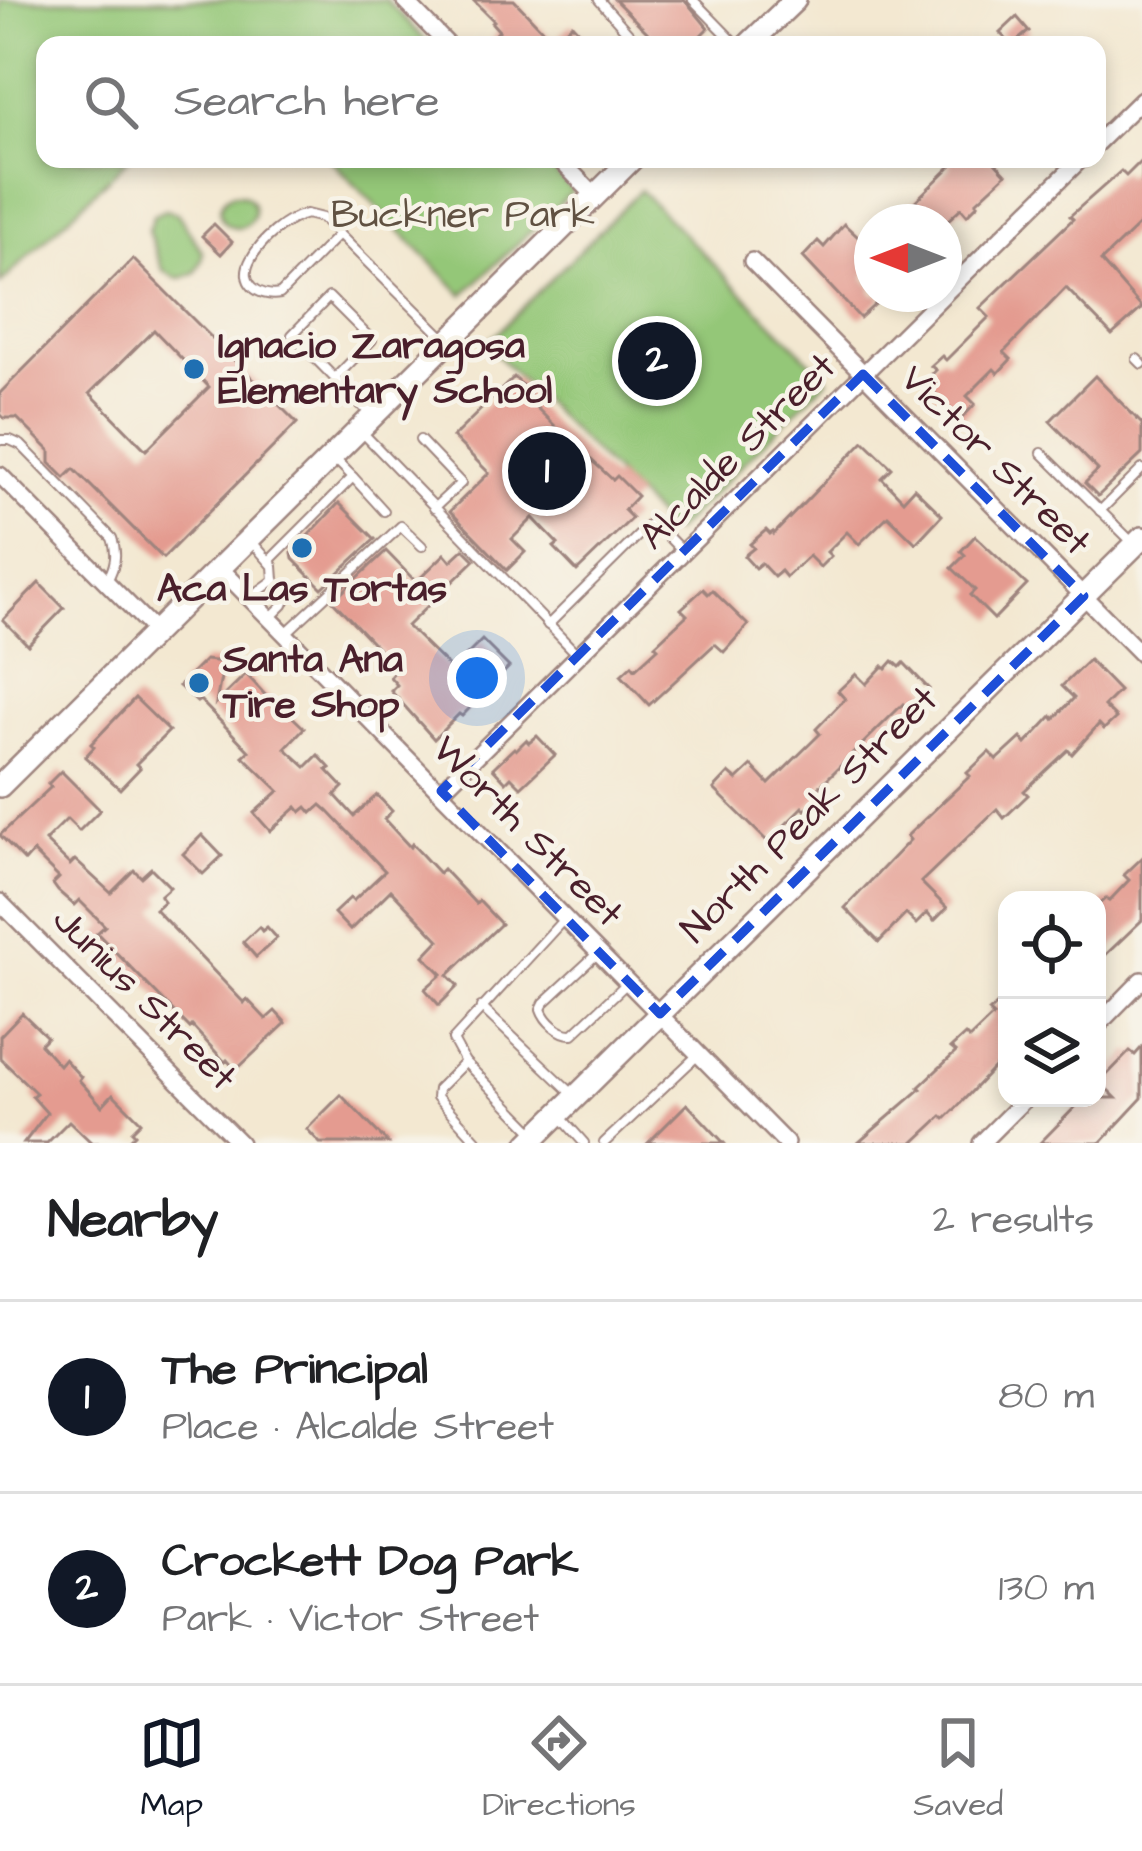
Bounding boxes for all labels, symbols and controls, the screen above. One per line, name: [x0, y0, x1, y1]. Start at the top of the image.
search box: [36, 36, 1106, 168]
icon: search: [78, 69, 144, 135]
text: Search here: [174, 71, 440, 133]
park label: Buckner Park: [331, 189, 595, 243]
north arrow: [854, 204, 962, 312]
pin: 2: [618, 316, 696, 406]
place label: Ignacio Zaragosa Elementary School: [218, 320, 552, 421]
street label: Alcalde Street: [627, 341, 849, 563]
street label: Victor Street: [887, 353, 1103, 569]
marker: Ignacio Zaragosa Elementary School: [181, 356, 207, 382]
pin: 1: [508, 426, 586, 516]
marker: Aca Las Tortas: [289, 535, 315, 561]
place label: Aca Las Tortas: [157, 563, 447, 617]
place label: Santa Ana Tire Shop: [222, 634, 403, 733]
your location: [447, 648, 507, 708]
marker: Santa Ana Tire Shop: [186, 670, 212, 696]
street label: North Peak Street: [669, 674, 951, 956]
street label: Worth Street: [419, 724, 635, 940]
map controls: [998, 891, 1106, 1107]
button: locate: [998, 891, 1106, 999]
street label: Junius Street: [40, 895, 249, 1104]
button: layers: [998, 999, 1106, 1107]
text: Nearby: [48, 1186, 218, 1257]
text: 2 results: [933, 1194, 1094, 1248]
text: The Principal: [162, 1339, 428, 1401]
text: 1: [85, 1370, 90, 1424]
text: 80 m: [998, 1370, 1094, 1424]
text: Place · Alcalde Street: [162, 1401, 554, 1455]
text: Crockett Dog Park: [162, 1531, 579, 1593]
text: 2: [76, 1562, 98, 1616]
text: 130 m: [999, 1562, 1094, 1616]
text: Park · Victor Street: [162, 1593, 539, 1647]
tab: Map: [139, 1710, 205, 1828]
tab: Directions: [482, 1710, 636, 1828]
tab: Saved: [913, 1710, 1003, 1828]

